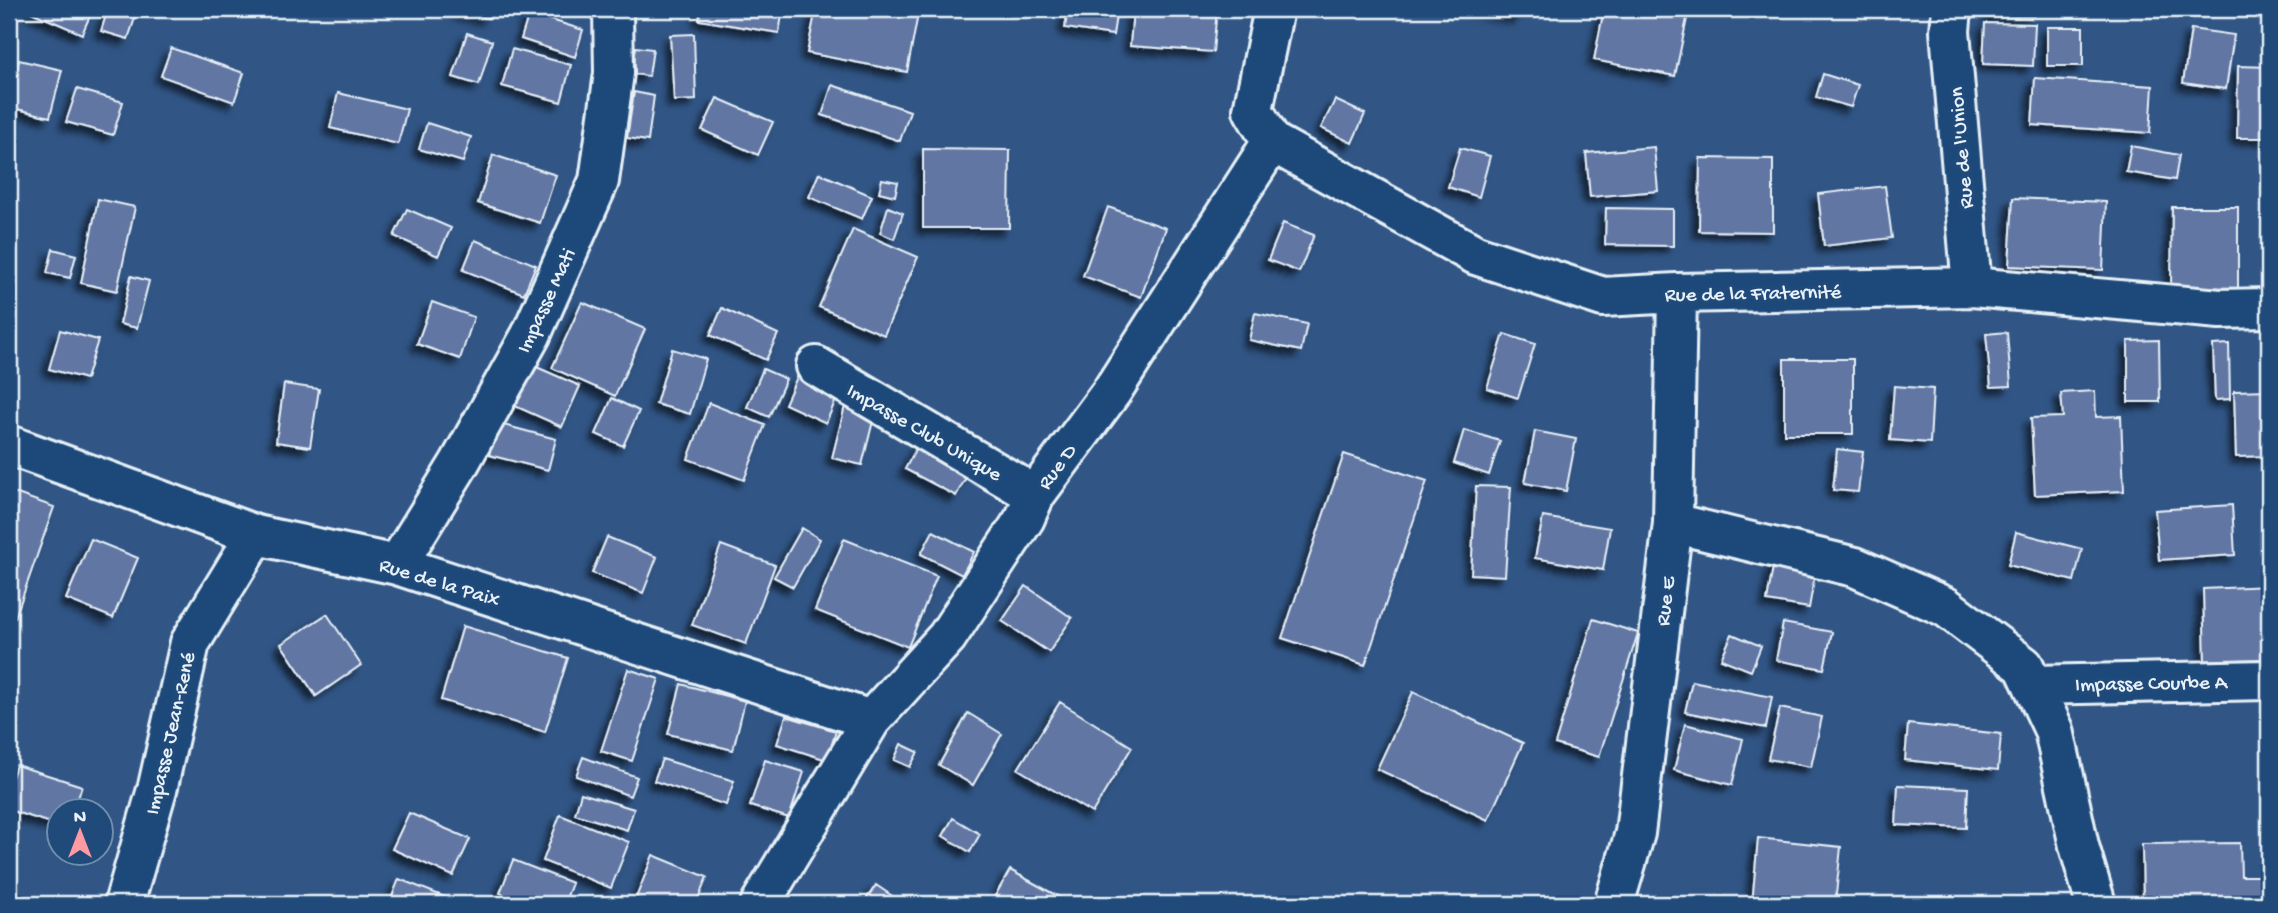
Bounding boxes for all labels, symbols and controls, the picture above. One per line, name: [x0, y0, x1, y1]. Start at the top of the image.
street label: Rue de l'Union: [1946, 86, 1981, 210]
street label: Impasse Mati: [513, 245, 583, 358]
street label: Rue de la Fraternité: [1665, 281, 1843, 310]
street label: Impasse Club Unique: [841, 379, 1006, 489]
street label: Rue D: [1034, 440, 1084, 496]
street label: Rue de la Paix: [376, 554, 502, 615]
street label: Rue E: [1652, 574, 1683, 628]
street label: Impasse Jean-René: [142, 649, 204, 818]
street label: Impasse Courbe A: [2075, 672, 2229, 699]
north arrow: [46, 797, 116, 867]
text: N: [74, 807, 86, 830]

